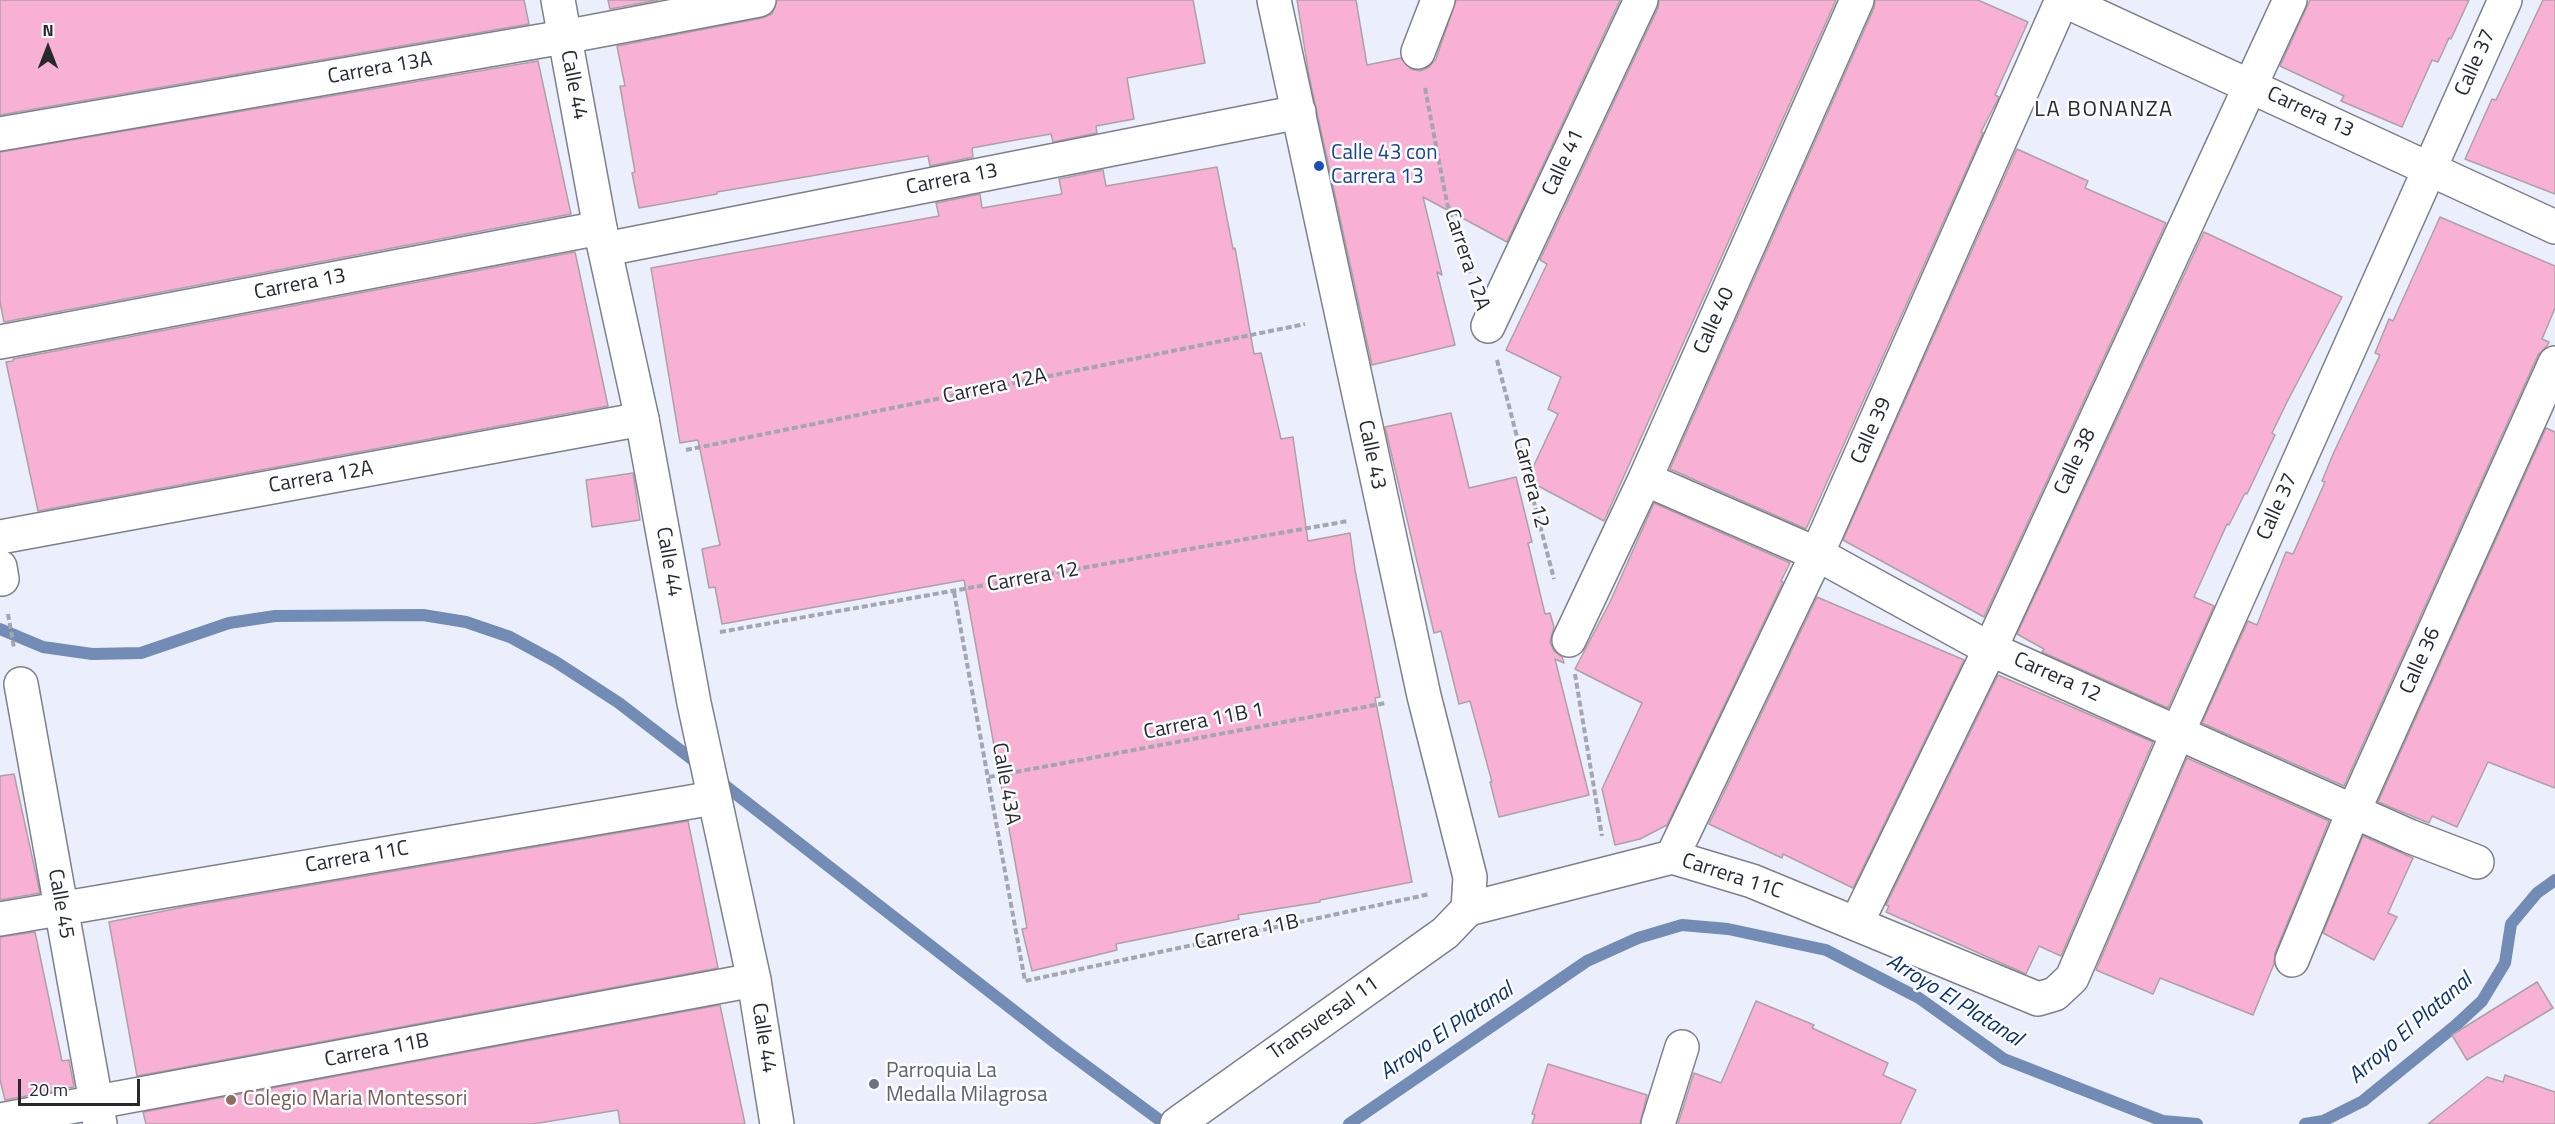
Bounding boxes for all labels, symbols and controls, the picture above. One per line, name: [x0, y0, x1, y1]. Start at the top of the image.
north arrow: [18, 18, 78, 78]
text: N: [42, 18, 54, 42]
street label: Calle 37: [2450, 26, 2502, 100]
street label: Carrera 13A: [326, 47, 434, 91]
street label: Calle 44: [554, 48, 592, 122]
street label: Carrera 13: [2263, 82, 2357, 144]
district label: LA BONANZA: [2034, 98, 2174, 124]
street label: Calle 41: [1538, 126, 1590, 200]
place label: Calle 43 con Carrera 13: [1331, 141, 1437, 191]
street label: Carrera 13: [904, 159, 1000, 201]
marker: Calle 43 con Carrera 13: [1312, 159, 1326, 173]
street label: Carrera 12A: [1438, 206, 1494, 314]
street label: Carrera 13: [252, 264, 348, 306]
street label: Calle 40: [1689, 284, 1741, 358]
street label: Carrera 12A: [941, 364, 1049, 410]
street label: Calle 39: [1846, 394, 1898, 468]
street label: Calle 43: [1351, 418, 1391, 492]
street label: Calle 38: [2050, 425, 2102, 499]
street label: Carrera 12: [1507, 435, 1553, 531]
street label: Carrera 12A: [267, 456, 375, 500]
street label: Calle 37: [2252, 470, 2304, 544]
street label: Calle 44: [649, 525, 687, 599]
street label: Carrera 12: [985, 558, 1081, 598]
street label: Calle 36: [2395, 624, 2447, 698]
street label: Carrera 12: [2009, 648, 2105, 708]
street label: Carrera 11B 1: [1142, 698, 1266, 746]
street label: Calle 43A: [985, 741, 1025, 827]
street label: Carrera 11C: [303, 837, 411, 879]
street label: Carrera 11C: [1679, 849, 1785, 905]
street label: Calle 45: [41, 867, 79, 941]
street label: Carrera 11B: [1193, 910, 1301, 956]
water label: Arroyo El Platanal: [1881, 949, 2027, 1053]
water label: Arroyo El Platanal: [2344, 968, 2478, 1090]
street label: Transversal 11: [1264, 972, 1384, 1066]
water label: Arroyo El Platanal: [1375, 978, 1519, 1086]
street label: Calle 44: [745, 1001, 781, 1075]
street label: Carrera 11B: [323, 1029, 431, 1073]
place label: Parroquia La Medalla Milagrosa: [886, 1059, 1047, 1109]
scale bar: [21, 1067, 142, 1105]
text: 20 m: [29, 1076, 68, 1103]
marker: Parroquia La Medalla Milagrosa: [867, 1077, 881, 1091]
place label: Colegio Maria Montessori: [243, 1087, 467, 1113]
marker: Colegio Maria Montessori: [224, 1093, 238, 1107]

